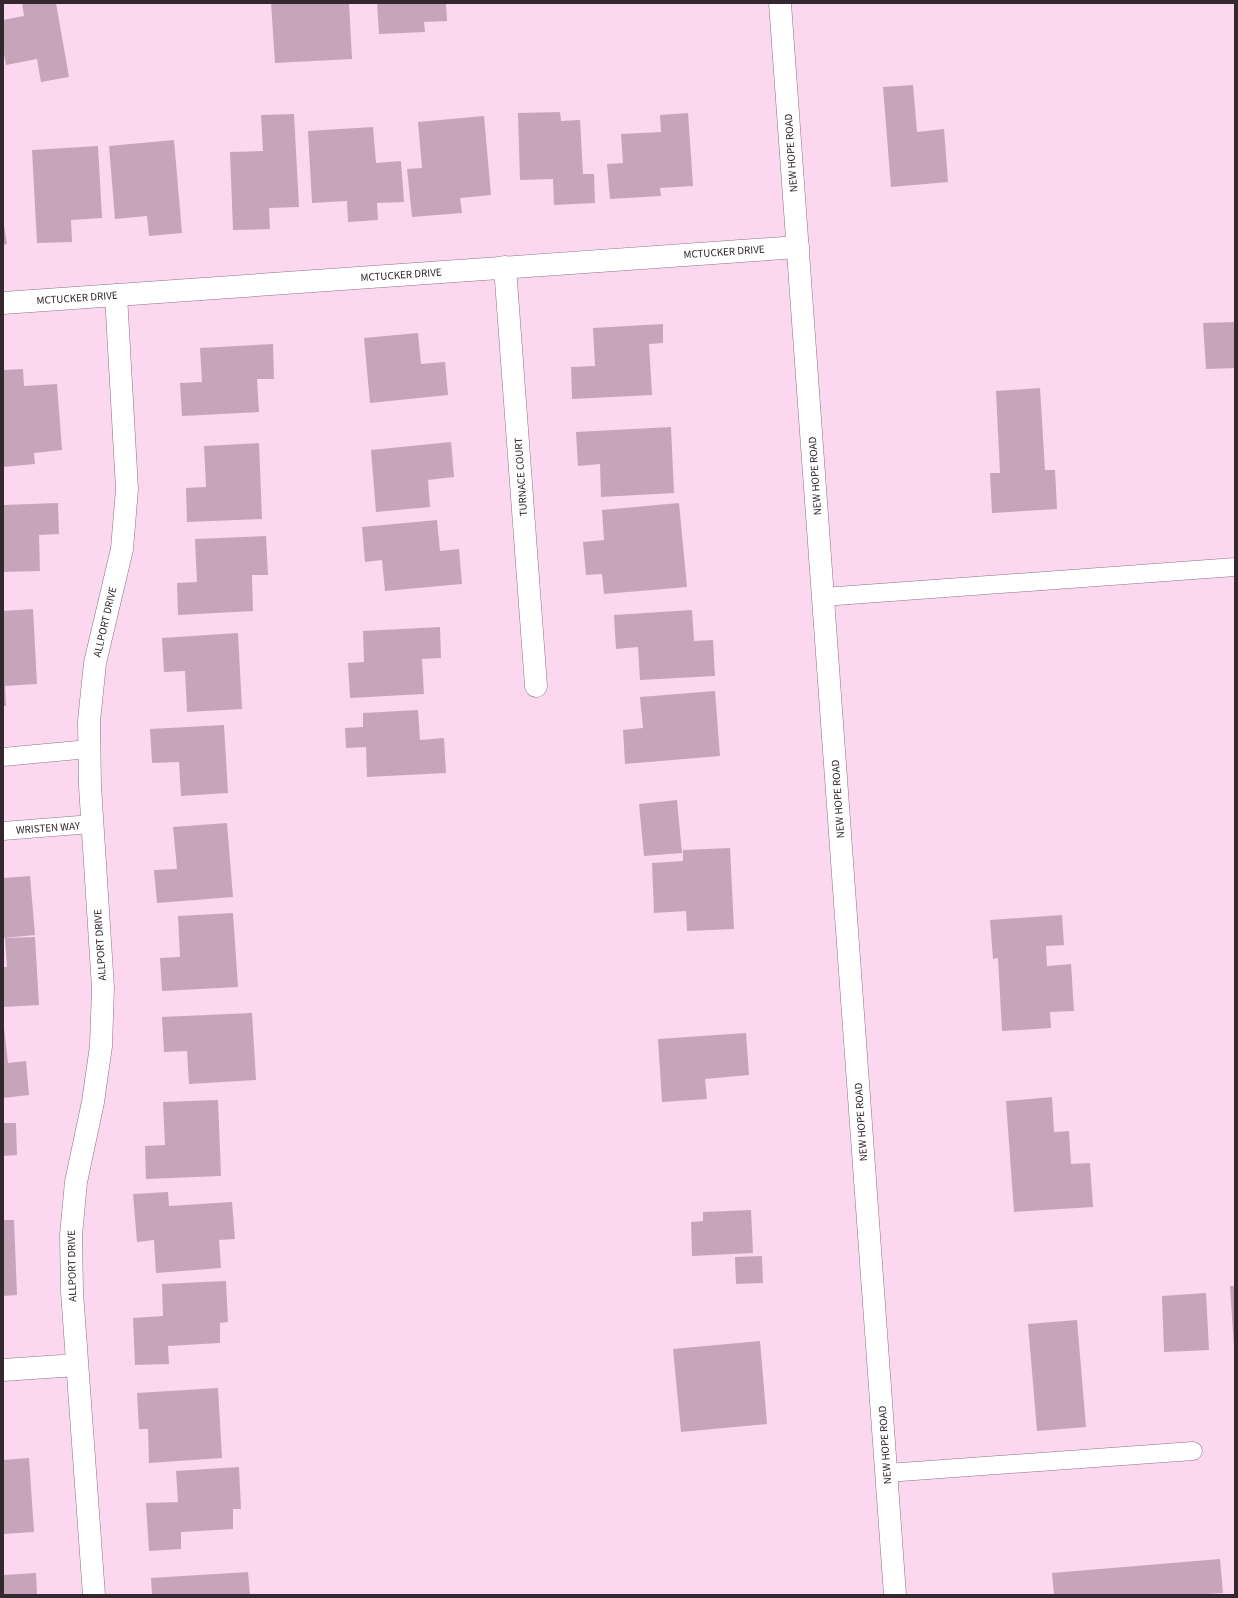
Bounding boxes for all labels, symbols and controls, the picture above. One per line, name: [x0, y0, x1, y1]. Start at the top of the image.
street label: NEW HOPE ROAD: [781, 113, 801, 193]
street label: MCTUCKER DRIVE: [683, 242, 765, 262]
street label: MCTUCKER DRIVE: [360, 265, 442, 285]
street label: MCTUCKER DRIVE: [36, 288, 118, 308]
street label: NEW HOPE ROAD: [805, 436, 825, 516]
street label: TURNACE COURT: [511, 437, 531, 517]
street label: ALLPORT DRIVE: [90, 585, 120, 659]
street label: NEW HOPE ROAD: [828, 759, 848, 839]
street label: WRISTEN WAY: [15, 818, 81, 838]
street label: ALLPORT DRIVE: [90, 908, 110, 981]
street label: NEW HOPE ROAD: [851, 1082, 871, 1162]
street label: ALLPORT DRIVE: [64, 1230, 80, 1302]
street label: NEW HOPE ROAD: [875, 1405, 895, 1485]

